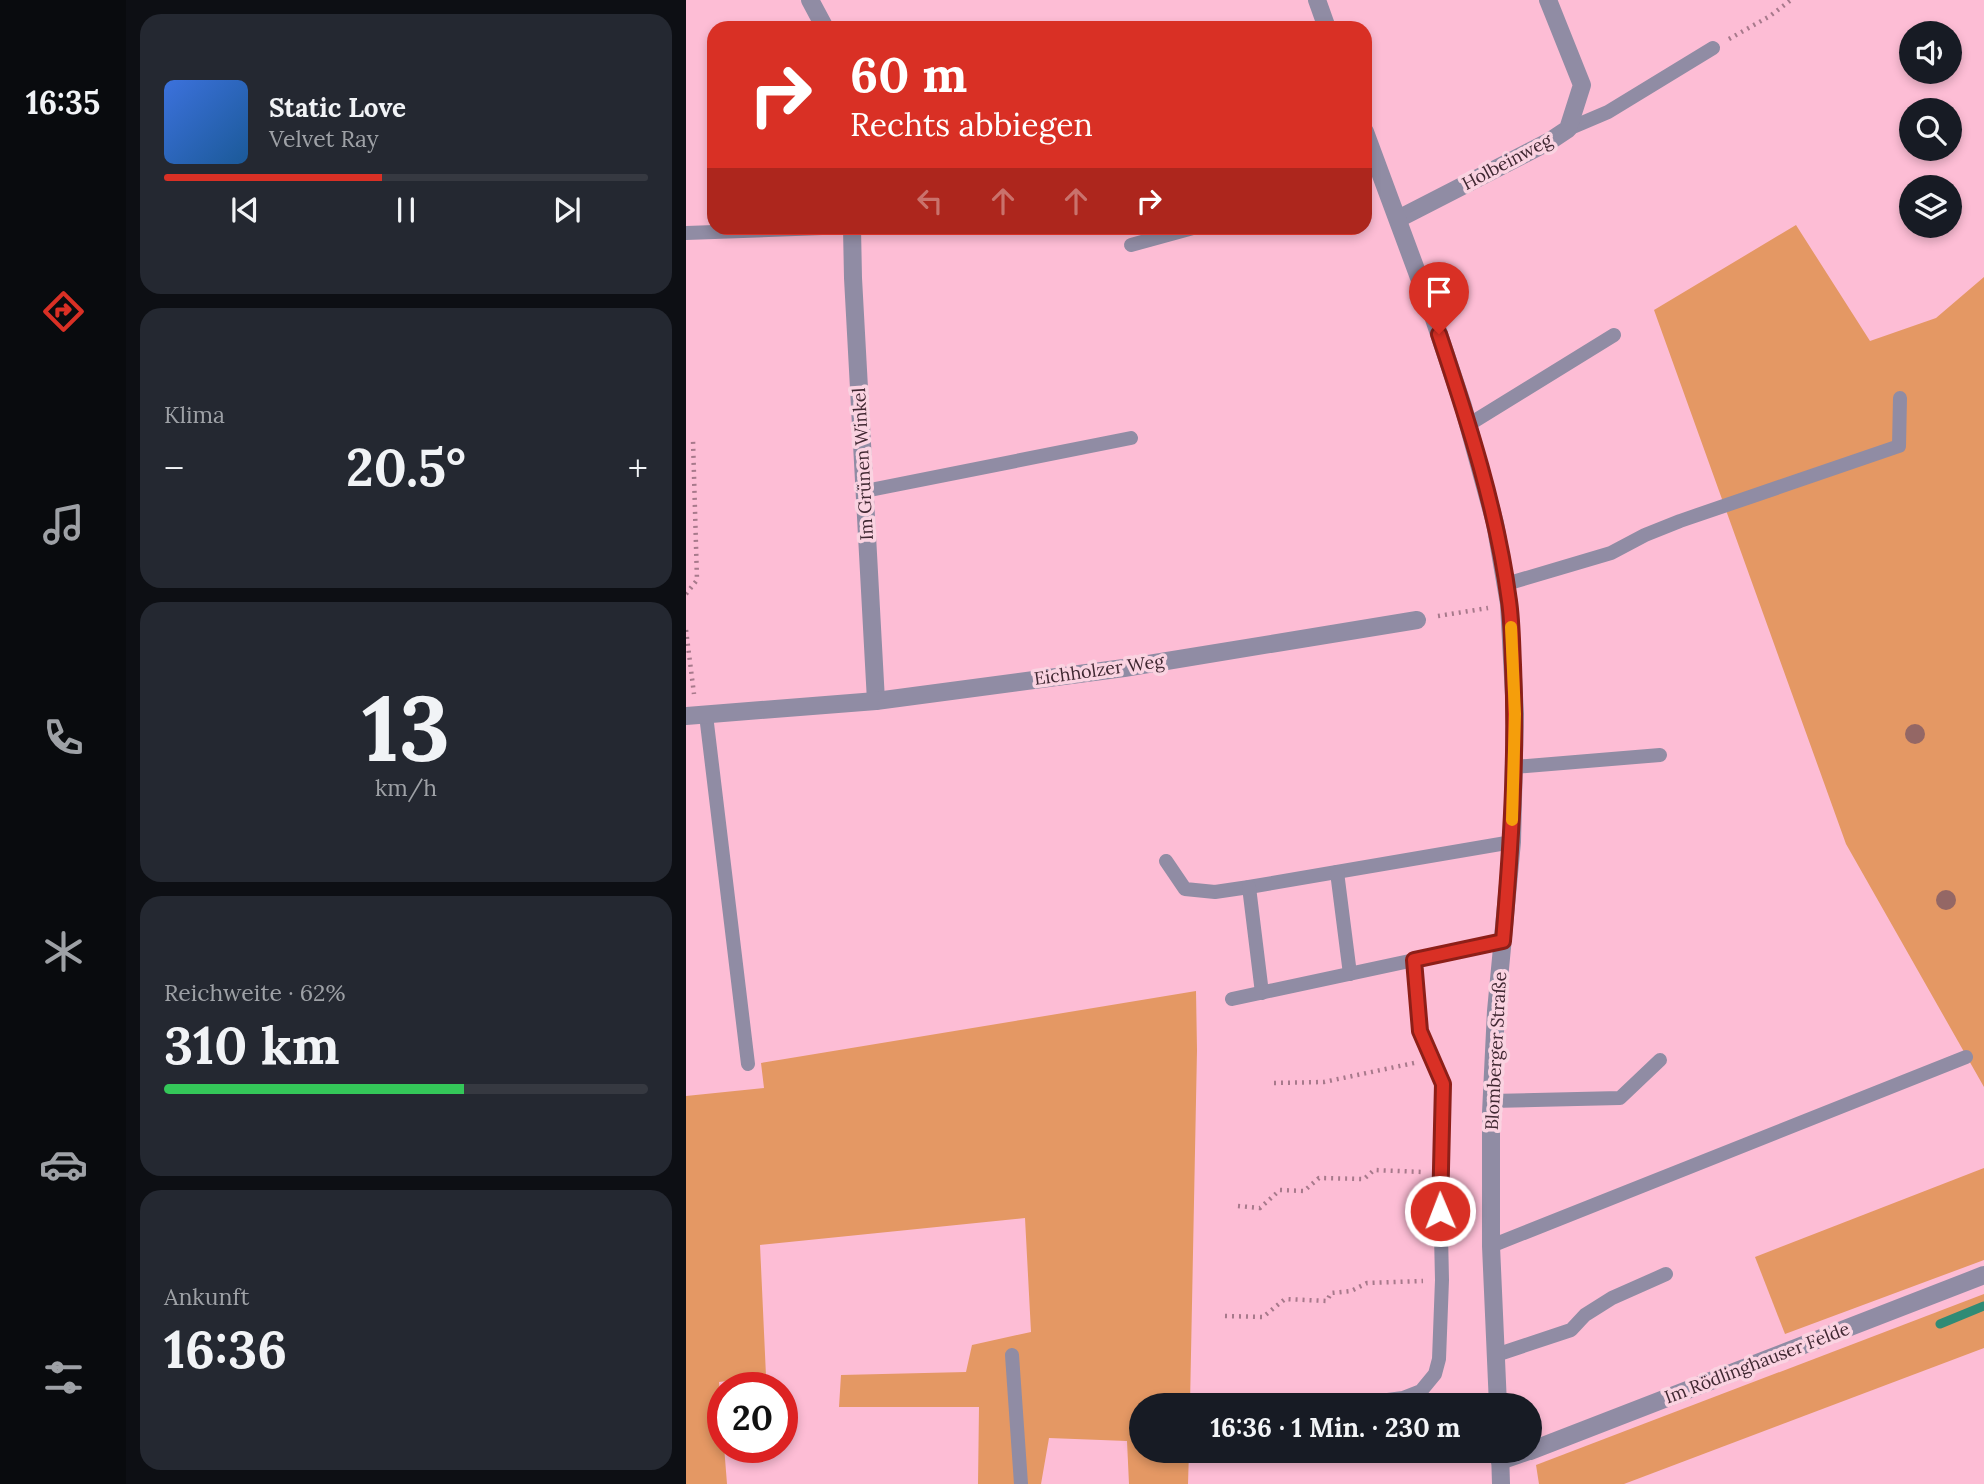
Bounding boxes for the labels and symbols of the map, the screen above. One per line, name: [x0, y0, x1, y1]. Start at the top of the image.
street label: Holbeinweg: [1458, 128, 1557, 195]
pin: [1409, 262, 1469, 334]
street label: Im Grünen Winkel: [847, 387, 878, 541]
street label: Eichholzer Weg: [1032, 649, 1166, 690]
street label: Blomberger Straße: [1480, 971, 1511, 1131]
position arrow: [1403, 1174, 1477, 1248]
street label: Im Rödlinghauser Felde: [1661, 1316, 1853, 1408]
speed limit sign: 20: [707, 1372, 798, 1463]

